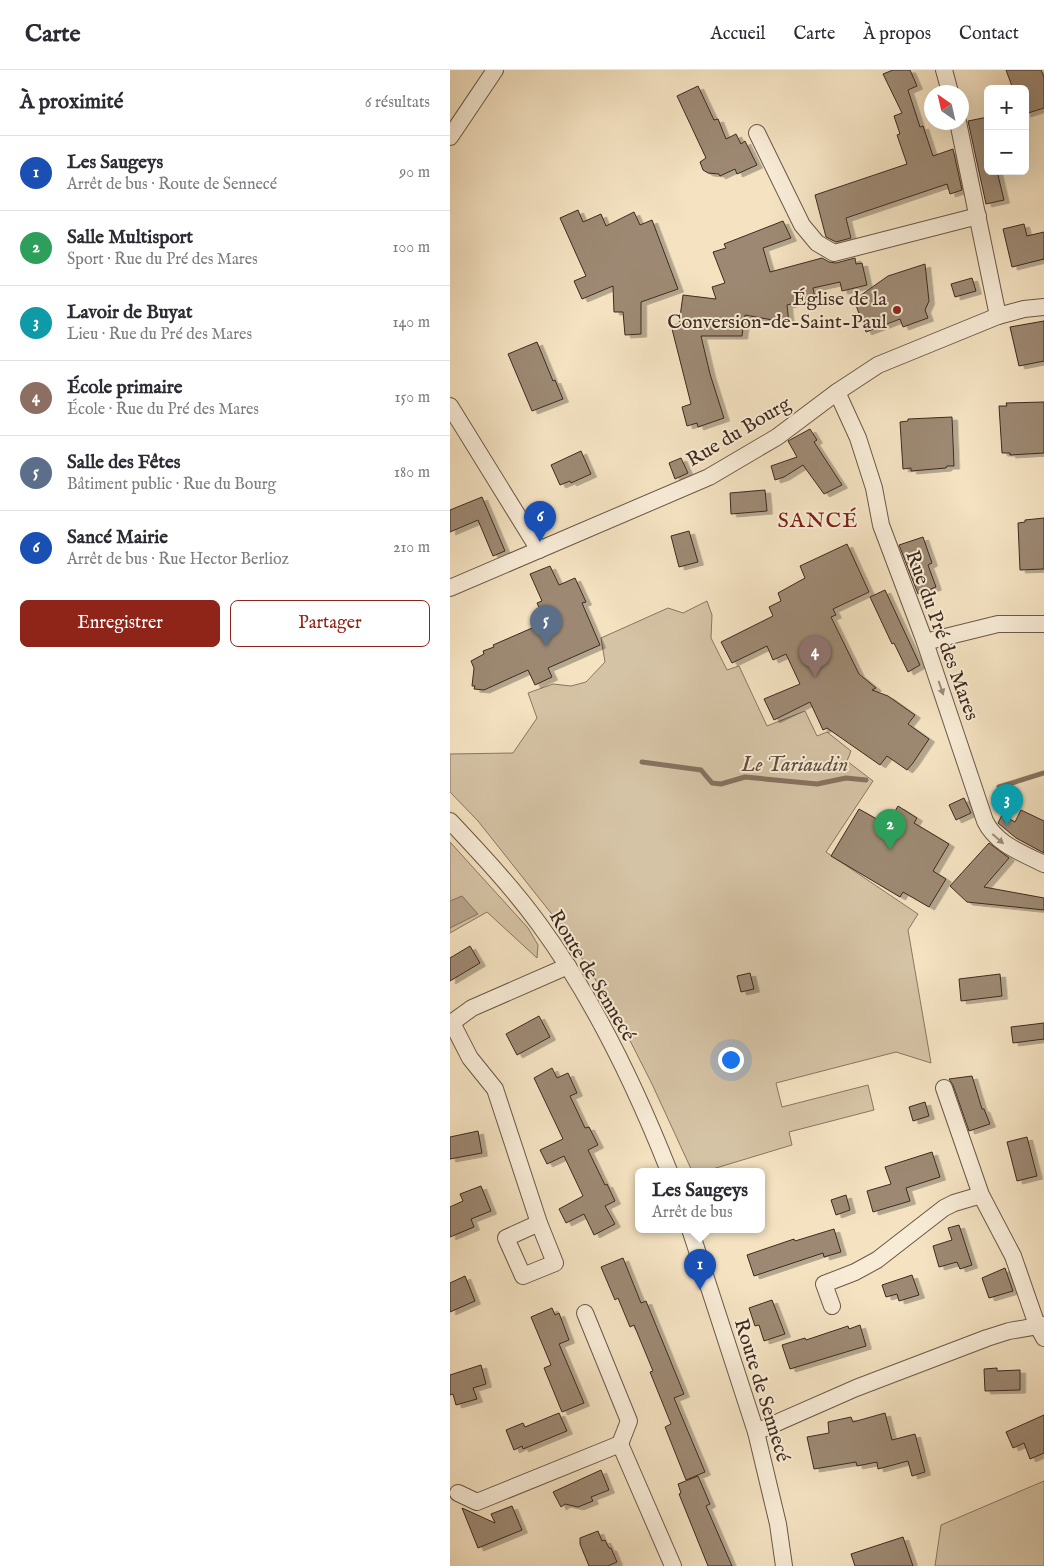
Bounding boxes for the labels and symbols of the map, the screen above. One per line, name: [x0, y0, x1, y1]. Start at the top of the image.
north arrow: [924, 85, 969, 130]
place label: Église de la Conversion-de-Saint-Paul: [667, 287, 888, 335]
marker: Église de la Conversion-de-Saint-Paul: [891, 304, 903, 316]
street label: Rue du Bourg: [682, 391, 796, 473]
pin: 6: [524, 501, 556, 542]
district label: SANCÉ: [778, 507, 858, 535]
street label: Rue du Pré des Mares: [899, 547, 984, 724]
pin: 5: [530, 605, 562, 646]
pin: 4: [799, 636, 831, 677]
one-way arrow: [938, 681, 945, 696]
water label: Le Tariaudin: [741, 752, 848, 779]
pin: 3: [991, 784, 1023, 825]
pin: 2: [874, 809, 906, 850]
one-way arrow: [992, 833, 1005, 844]
street label: Route de Sennecé: [543, 906, 641, 1046]
your location: [718, 1047, 744, 1073]
pin: 1: [684, 1249, 716, 1290]
street label: Route de Sennecé: [728, 1316, 795, 1465]

